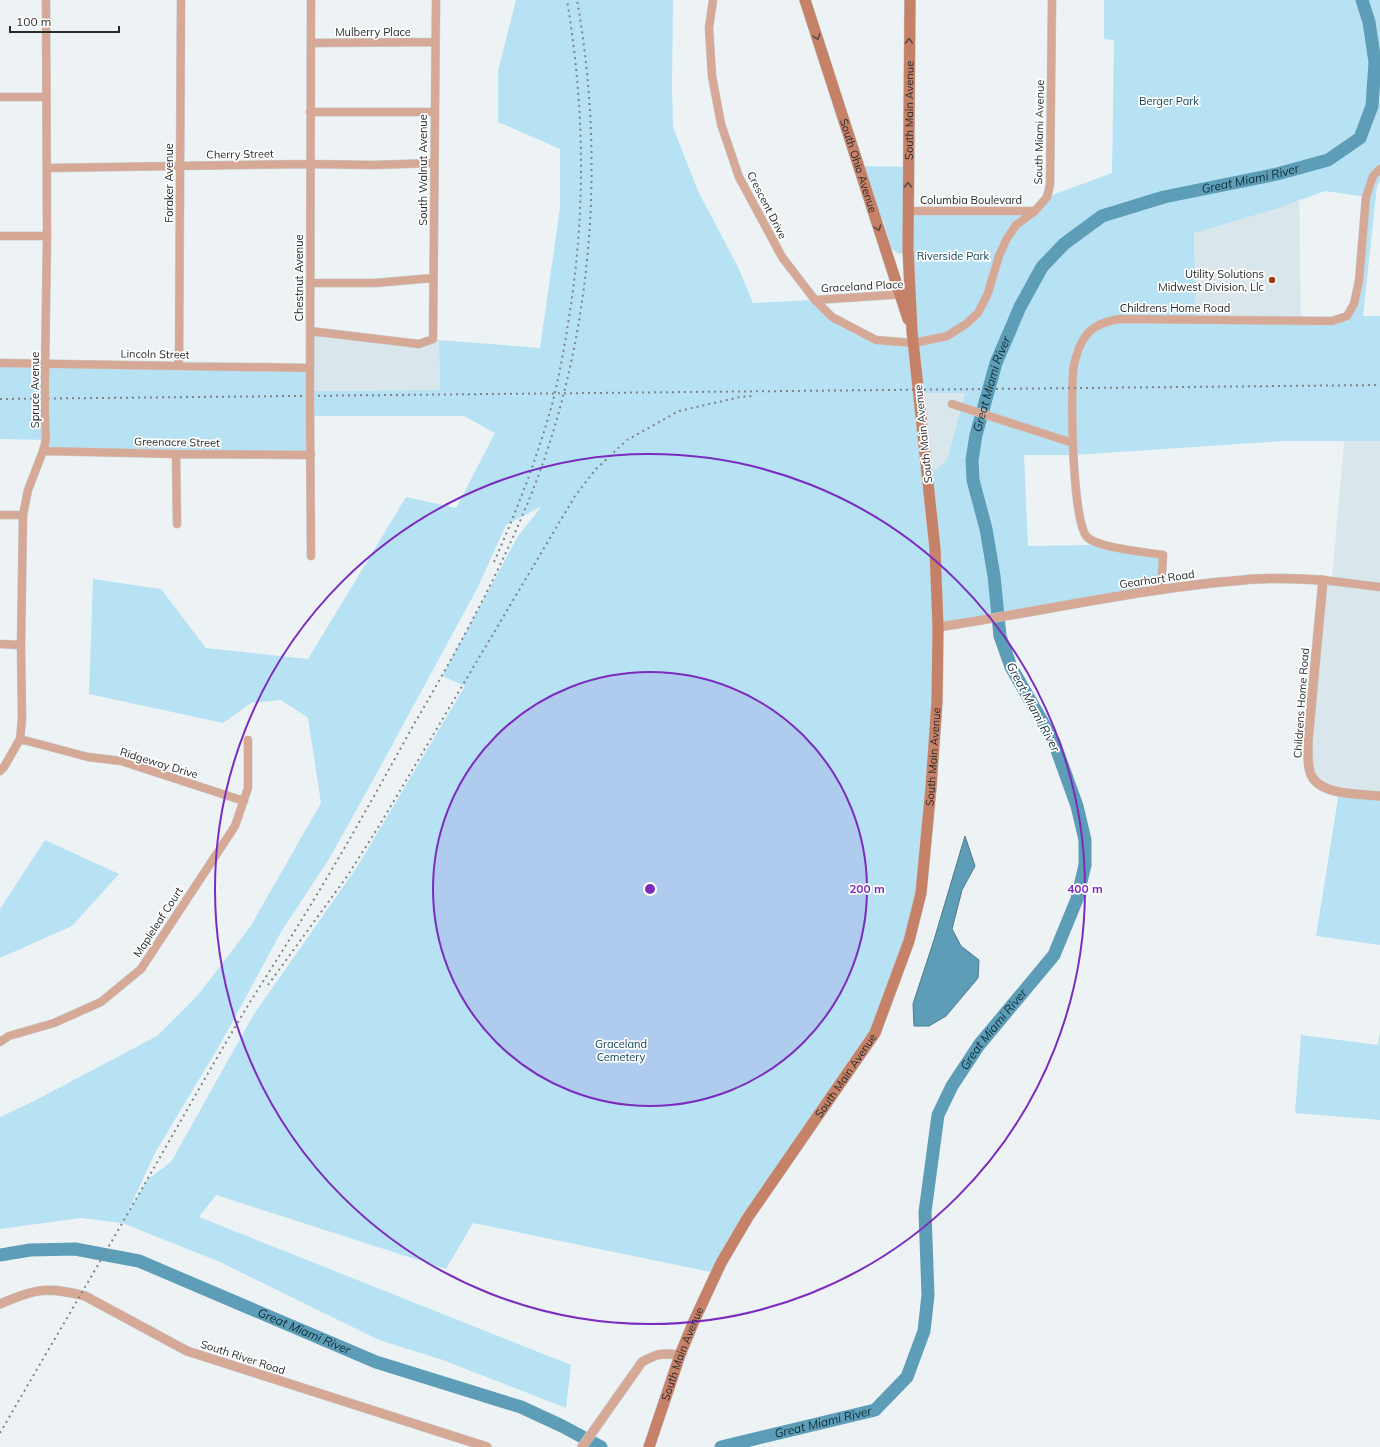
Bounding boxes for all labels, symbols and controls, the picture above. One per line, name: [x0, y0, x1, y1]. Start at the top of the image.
scale bar: [10, 8, 119, 34]
text: 100 m: [16, 14, 51, 29]
street label: Mulberry Place: [335, 25, 411, 39]
one-way arrow: [812, 33, 821, 40]
one-way arrow: [905, 38, 913, 44]
street label: South Main Avenue: [902, 61, 917, 160]
street label: South Miami Avenue: [1031, 79, 1047, 185]
park label: Berger Park: [1139, 94, 1199, 108]
street label: South Walnut Avenue: [416, 114, 430, 226]
street label: South Ohio Avenue: [837, 117, 880, 214]
street label: Foraker Avenue: [162, 143, 176, 223]
street label: Cherry Street: [206, 146, 274, 162]
water label: Great Miami River: [1200, 160, 1301, 196]
street label: Crescent Drive: [744, 169, 790, 241]
one-way arrow: [904, 182, 912, 188]
street label: Columbia Boulevard: [920, 193, 1022, 207]
one-way arrow: [873, 224, 882, 231]
street label: Chestnut Avenue: [292, 234, 306, 322]
park label: Riverside Park: [917, 249, 990, 263]
place label: Utility Solutions Midwest Division, Llc: [1158, 267, 1265, 294]
marker: Utility Solutions Midwest Division, Llc: [1267, 275, 1277, 285]
street label: Graceland Place: [820, 277, 904, 295]
street label: Childrens Home Road: [1120, 301, 1230, 315]
water label: Great Miami River: [969, 333, 1014, 433]
street label: Lincoln Street: [120, 346, 190, 362]
street label: Spruce Avenue: [28, 352, 42, 428]
street label: South Main Avenue: [911, 384, 935, 484]
street label: Greenacre Street: [134, 434, 220, 450]
street label: Gearhart Road: [1119, 567, 1195, 591]
street label: Childrens Home Road: [1290, 647, 1312, 759]
water label: Great Miami River: [1004, 659, 1064, 755]
street label: South Main Avenue: [922, 707, 944, 807]
street label: Ridgeway Drive: [118, 745, 200, 781]
text: 200 m: [849, 881, 885, 896]
text: 400 m: [1067, 881, 1103, 896]
centre of rings: [643, 882, 657, 896]
street label: Mapleleaf Court: [130, 884, 186, 960]
water label: Great Miami River: [957, 985, 1030, 1073]
street label: South Main Avenue: [812, 1031, 880, 1120]
park label: Graceland Cemetery: [595, 1037, 647, 1064]
water label: Great Miami River: [256, 1305, 354, 1358]
street label: South Main Avenue: [658, 1305, 707, 1402]
street label: South River Road: [199, 1337, 287, 1377]
water label: Great Miami River: [773, 1403, 874, 1441]

